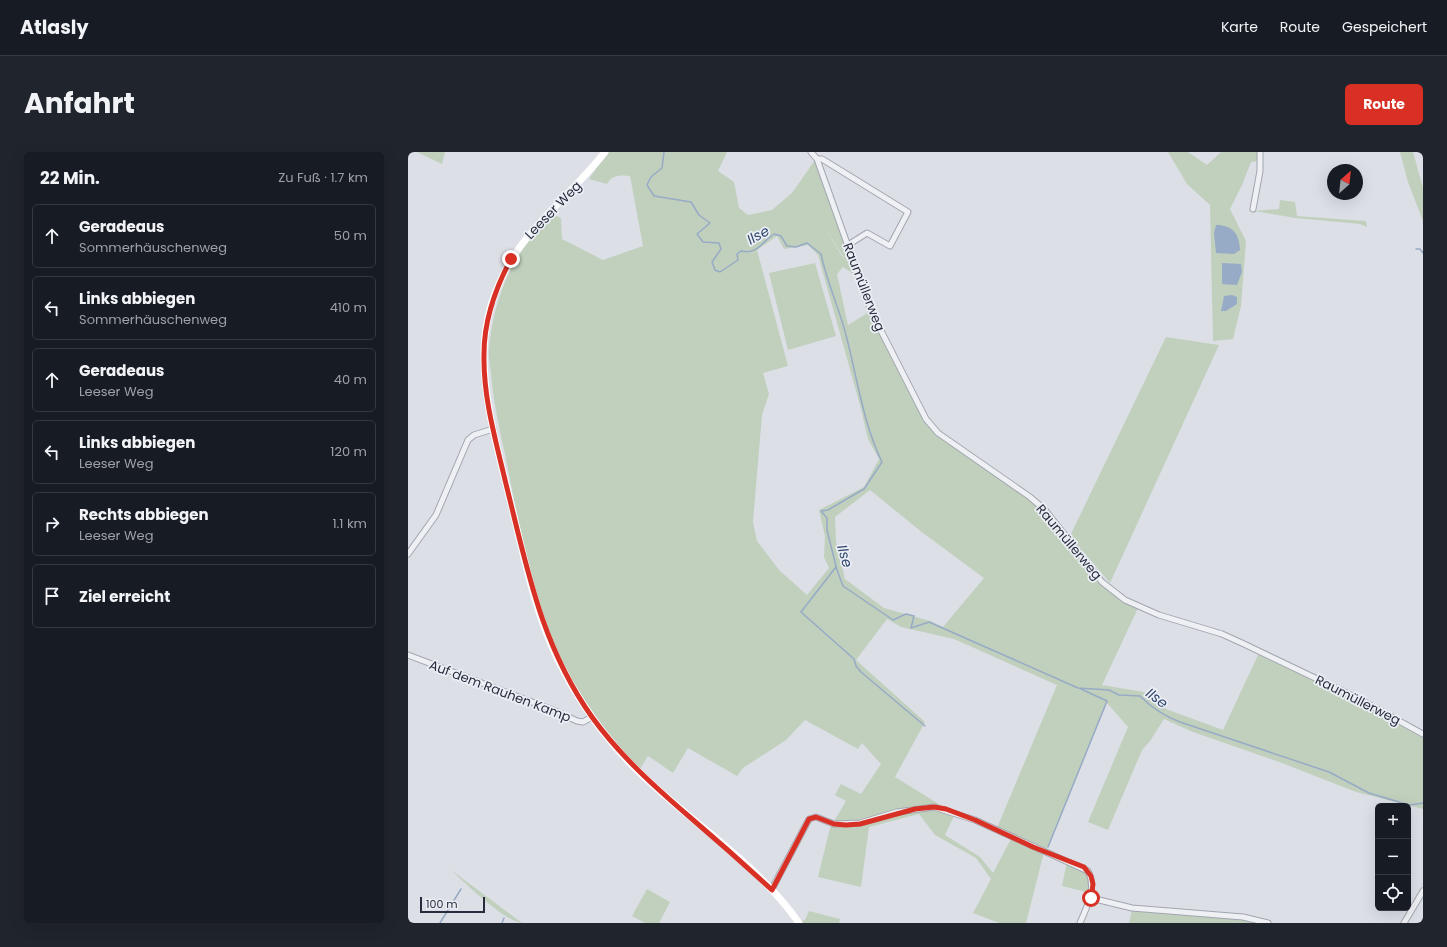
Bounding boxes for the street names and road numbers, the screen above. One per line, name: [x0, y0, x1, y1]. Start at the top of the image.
street label: Leeser Weg: [520, 177, 586, 243]
street label: Raumüllerweg: [838, 240, 890, 334]
street label: Raumüllerweg: [1032, 500, 1106, 584]
street label: Auf dem Rauhen Kamp: [426, 655, 574, 727]
street label: Raumüllerweg: [1312, 670, 1404, 730]

